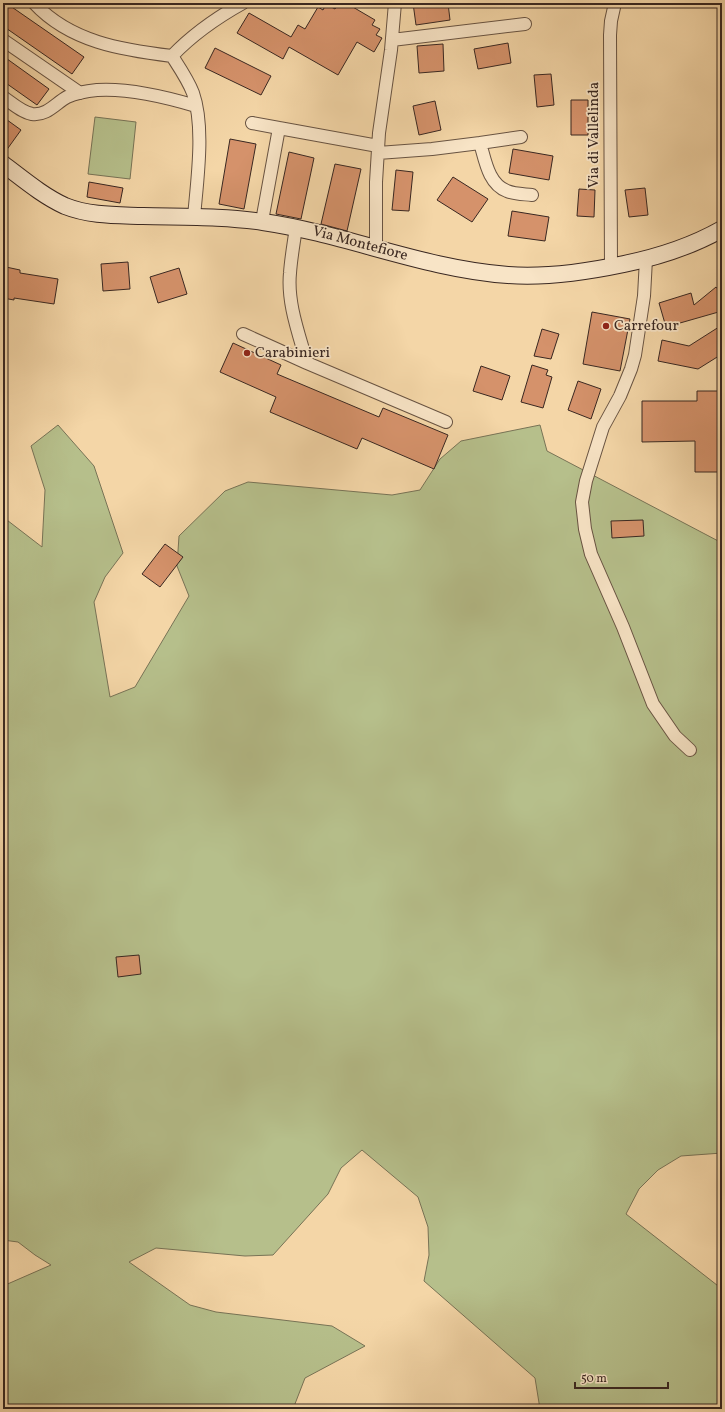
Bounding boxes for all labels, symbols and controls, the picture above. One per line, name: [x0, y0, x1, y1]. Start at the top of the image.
street label: Via di Vallelinda: [584, 82, 605, 188]
street label: Via Montefiore: [310, 221, 410, 267]
place label: Carrefour: [614, 316, 679, 337]
marker: Carrefour: [601, 321, 611, 331]
place label: Carabinieri: [255, 343, 330, 364]
marker: Carabinieri: [242, 348, 252, 358]
scale bar: [575, 1364, 668, 1390]
text: 50 m: [581, 1371, 607, 1387]

